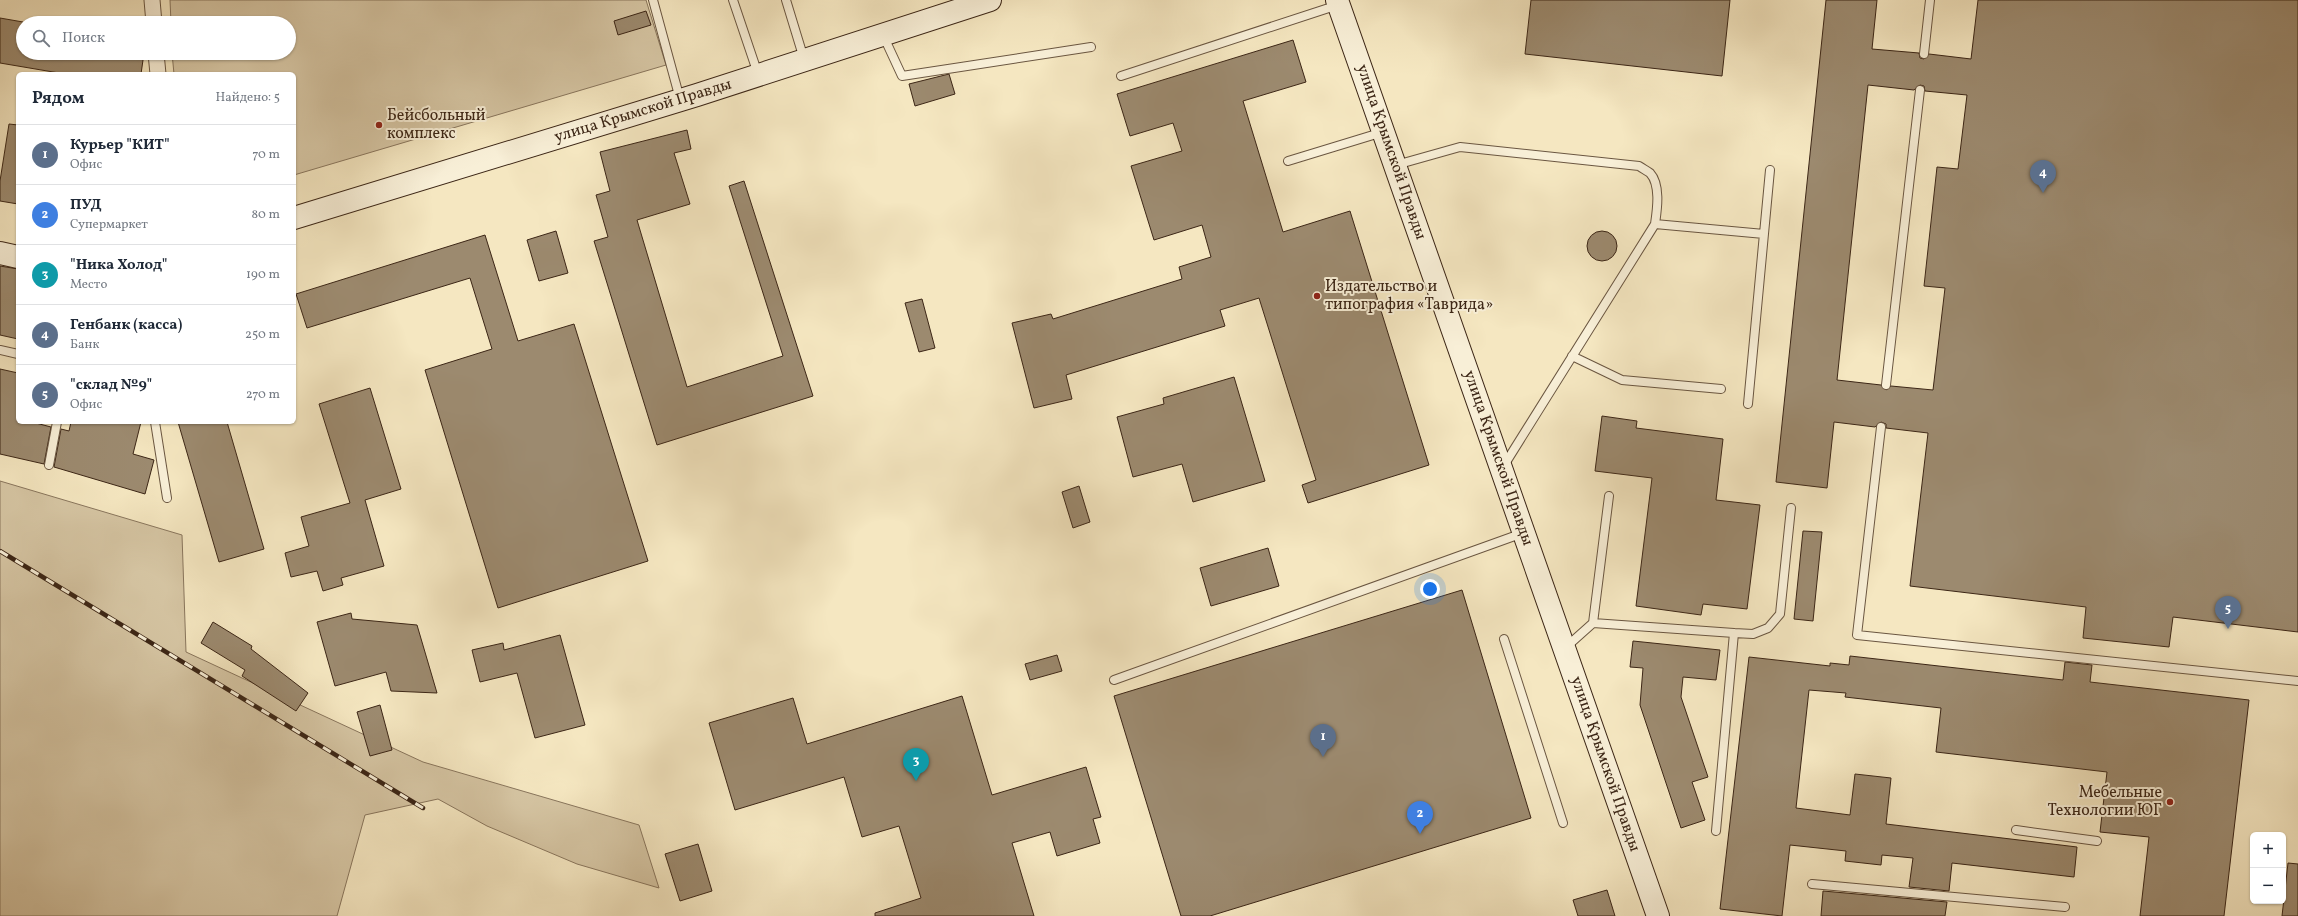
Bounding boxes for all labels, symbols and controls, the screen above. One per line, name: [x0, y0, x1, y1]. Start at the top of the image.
search box: [16, 16, 296, 60]
icon: search: [30, 27, 52, 49]
text: Поиск: [62, 28, 105, 49]
street label: улица Крымской Правды: [1351, 61, 1431, 243]
street label: улица Крымской Правды: [552, 74, 734, 148]
text: Рядом: [32, 87, 85, 110]
text: Найдено: 5: [216, 89, 280, 107]
place label: Бейсбольный комплекс: [387, 105, 486, 145]
marker: Бейсбольный комплекс: [374, 120, 384, 130]
text: Курьер "КИТ": [70, 135, 170, 156]
text: 1: [42, 146, 48, 164]
text: 70 m: [252, 146, 280, 164]
text: Офис: [70, 156, 102, 174]
pin: 4: [2030, 160, 2056, 193]
text: ПУД: [70, 195, 102, 216]
text: 2: [42, 206, 48, 224]
text: 80 m: [251, 206, 280, 224]
text: Супермаркет: [70, 216, 148, 234]
text: "Ника Холод": [70, 255, 168, 276]
text: 3: [42, 266, 48, 284]
text: 190 m: [246, 266, 280, 284]
text: Место: [70, 276, 107, 294]
place label: Издательство и типография «Таврида»: [1325, 276, 1493, 316]
marker: Издательство и типография «Таврида»: [1312, 291, 1322, 301]
text: Генбанк (касса): [70, 315, 182, 336]
text: 4: [41, 326, 49, 344]
text: 250 m: [245, 326, 280, 344]
text: Банк: [70, 336, 99, 354]
street label: улица Крымской Правды: [1458, 367, 1538, 549]
text: "склад №9": [70, 375, 152, 396]
text: 5: [42, 386, 48, 404]
text: 270 m: [246, 386, 280, 404]
text: Офис: [70, 396, 102, 414]
your location: [1420, 579, 1440, 599]
pin: 5: [2215, 596, 2241, 629]
street label: улица Крымской Правды: [1565, 673, 1645, 855]
pin: 1: [1310, 724, 1336, 757]
pin: 3: [903, 748, 929, 781]
place label: Мебельные Технологии ЮГ: [2047, 782, 2162, 822]
marker: Мебельные Технологии ЮГ: [2165, 797, 2175, 807]
pin: 2: [1407, 801, 1433, 834]
map controls: [2250, 832, 2286, 904]
button: +: [2250, 832, 2286, 868]
button: −: [2250, 868, 2286, 904]

